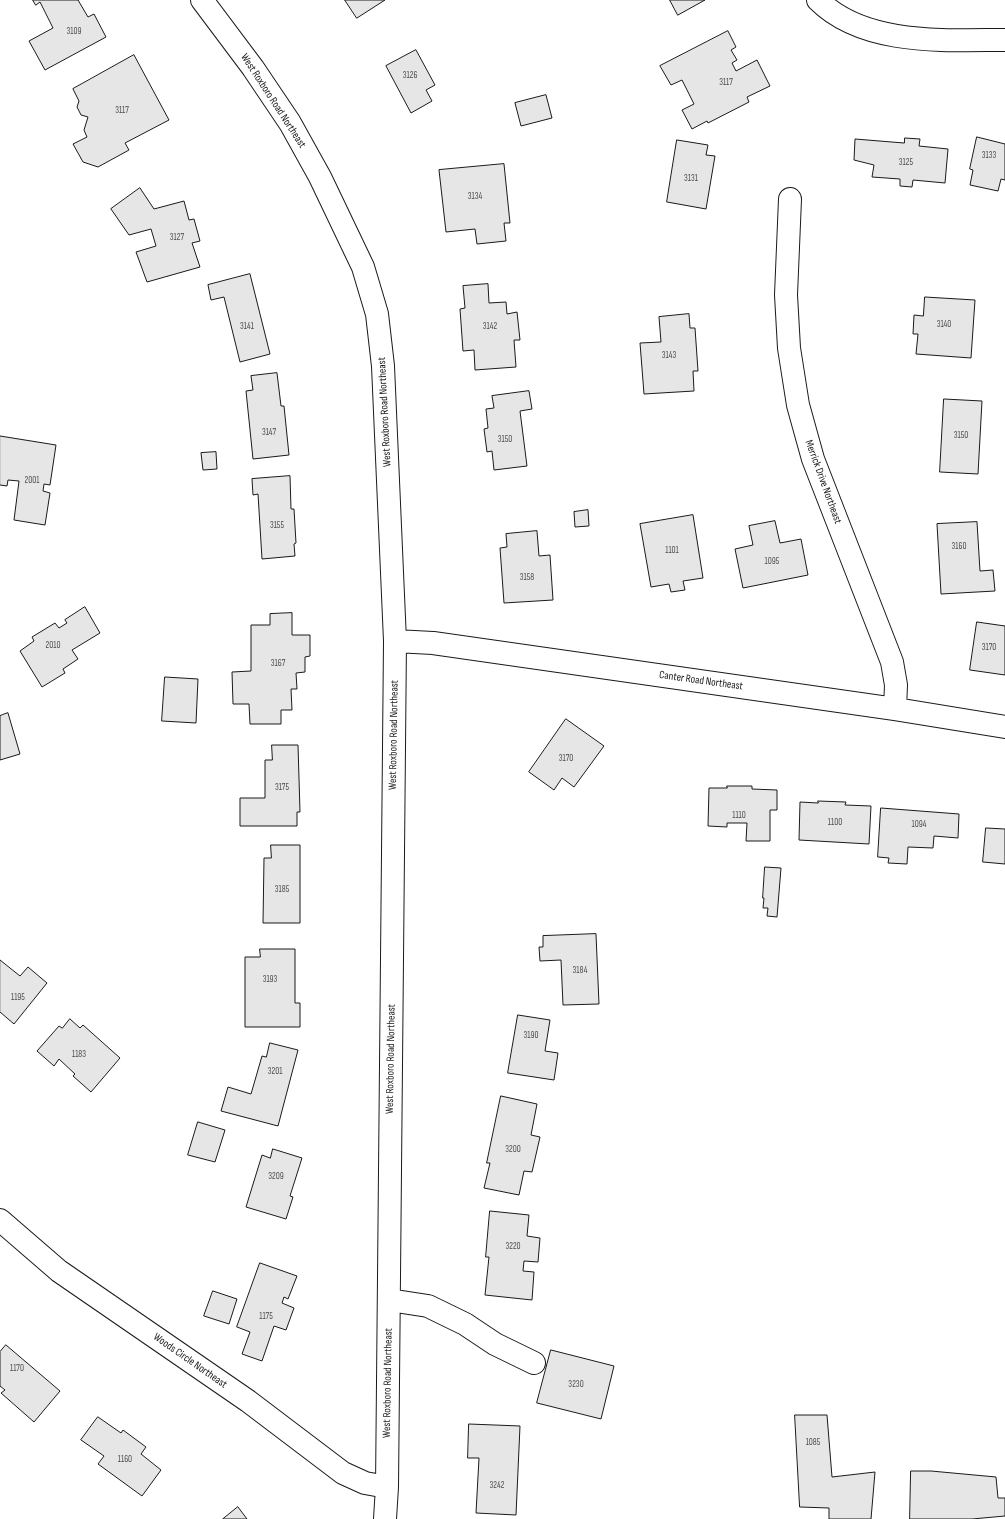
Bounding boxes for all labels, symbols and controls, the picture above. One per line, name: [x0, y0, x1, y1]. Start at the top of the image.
house number: 3109: [67, 27, 81, 37]
street label: West Roxboro Road Northeast: [238, 51, 308, 151]
house number: 3126: [403, 71, 417, 81]
house number: 3117: [719, 78, 733, 88]
house number: 3117: [115, 106, 129, 116]
house number: 3133: [982, 151, 996, 161]
house number: 3125: [899, 158, 913, 168]
house number: 3131: [684, 174, 698, 184]
house number: 3134: [468, 192, 482, 202]
house number: 3127: [170, 233, 184, 243]
house number: 3140: [937, 320, 951, 330]
house number: 3141: [240, 322, 254, 332]
house number: 3142: [483, 322, 497, 332]
house number: 3143: [662, 351, 676, 361]
street label: West Roxboro Road Northeast: [376, 357, 394, 467]
house number: 3147: [262, 428, 276, 438]
house number: 3150: [954, 431, 968, 441]
house number: 3150: [498, 435, 512, 445]
street label: Merrick Drive Northeast: [802, 438, 844, 526]
house number: 2001: [25, 476, 39, 486]
house number: 3155: [270, 521, 284, 531]
house number: 3160: [952, 542, 966, 552]
house number: 1101: [665, 546, 679, 556]
house number: 1095: [765, 557, 779, 567]
house number: 3158: [520, 573, 534, 583]
house number: 2010: [46, 641, 60, 651]
house number: 3170: [982, 643, 996, 653]
house number: 3167: [271, 659, 285, 669]
street label: Canter Road Northeast: [658, 669, 744, 693]
street label: West Roxboro Road Northeast: [386, 680, 402, 790]
house number: 3170: [559, 754, 573, 764]
house number: 3175: [275, 783, 289, 793]
house number: 1110: [732, 811, 746, 821]
house number: 1100: [828, 818, 842, 828]
house number: 1094: [912, 820, 926, 830]
house number: 3185: [275, 885, 289, 895]
house number: 3184: [573, 966, 587, 976]
house number: 3193: [263, 975, 277, 985]
house number: 1195: [11, 993, 25, 1003]
street label: West Roxboro Road Northeast: [383, 1004, 399, 1114]
house number: 3190: [524, 1031, 538, 1041]
house number: 1183: [72, 1050, 86, 1060]
house number: 3201: [268, 1067, 282, 1077]
house number: 3200: [505, 1145, 521, 1155]
house number: 3209: [268, 1172, 284, 1182]
house number: 3220: [505, 1242, 521, 1252]
house number: 1175: [259, 1312, 273, 1322]
street label: West Roxboro Road Northeast: [380, 1328, 396, 1438]
street label: Woods Circle Northeast: [151, 1331, 229, 1391]
house number: 1170: [10, 1364, 24, 1374]
house number: 3230: [568, 1380, 584, 1390]
house number: 1085: [806, 1438, 820, 1448]
house number: 1160: [118, 1455, 132, 1465]
house number: 3242: [490, 1481, 504, 1491]

